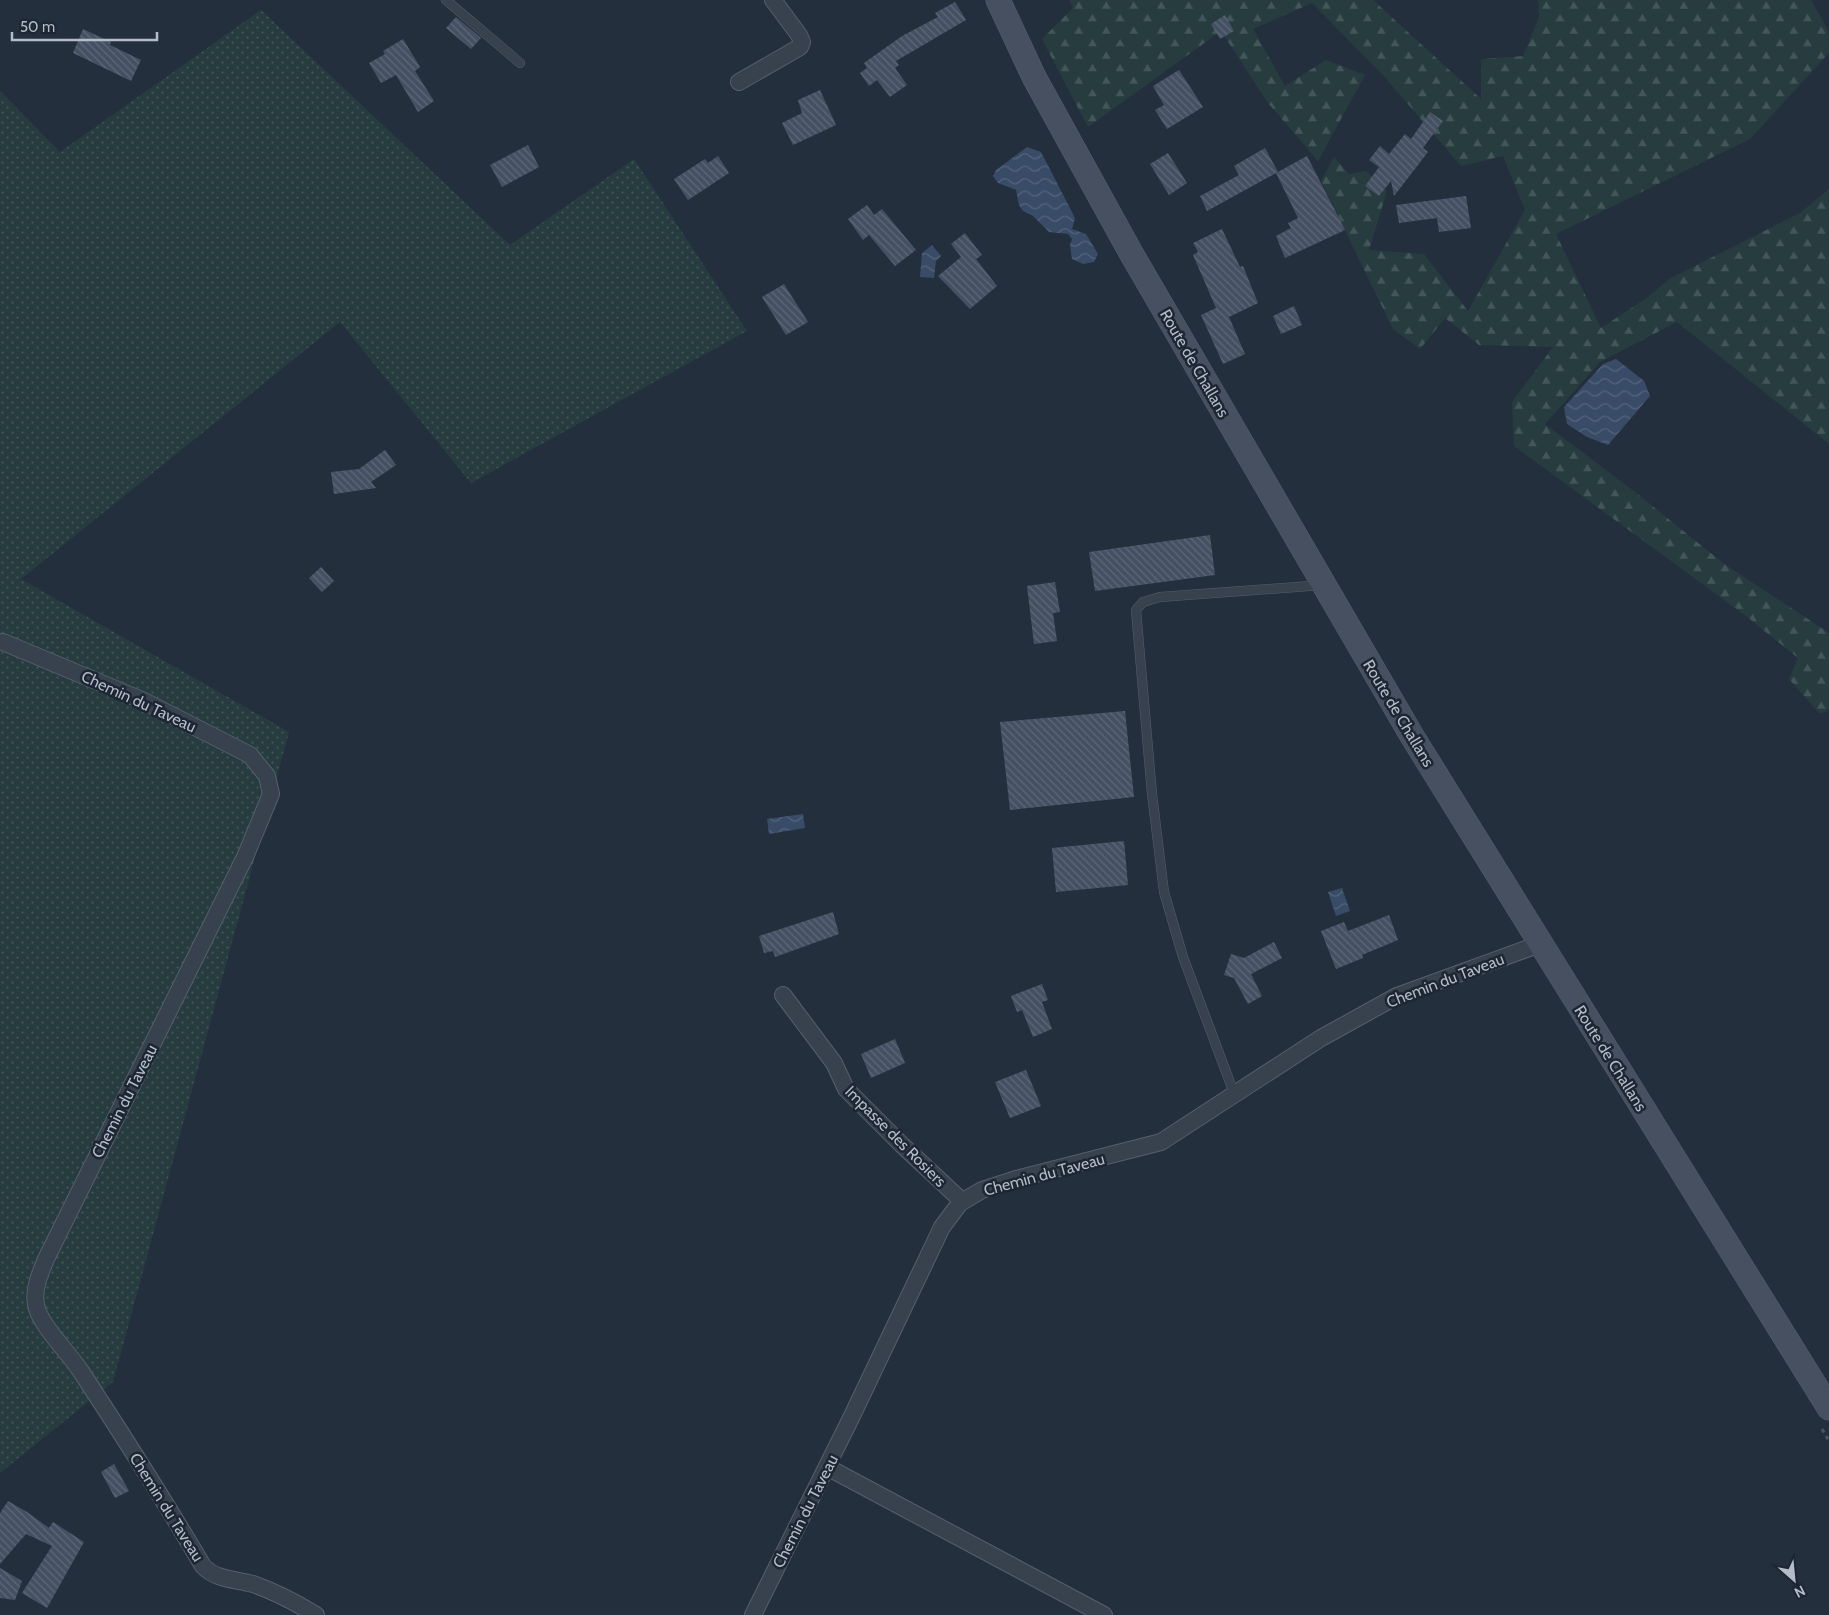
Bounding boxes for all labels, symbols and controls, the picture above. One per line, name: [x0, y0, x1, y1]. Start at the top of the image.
scale bar: [12, 10, 158, 42]
text: 50 m: [20, 18, 55, 36]
street label: Route de Challans: [1156, 306, 1233, 421]
street label: Route de Challans: [1359, 656, 1438, 770]
street label: Chemin du Taveau: [78, 667, 199, 736]
street label: Chemin du Taveau: [1384, 949, 1507, 1012]
street label: Route de Challans: [1570, 1002, 1651, 1115]
street label: Chemin du Taveau: [88, 1041, 161, 1161]
street label: Impasse des Rosiers: [841, 1082, 950, 1191]
street label: Chemin du Taveau: [982, 1149, 1107, 1200]
street label: Chemin du Taveau: [126, 1449, 208, 1565]
street label: Chemin du Taveau: [769, 1451, 842, 1571]
north arrow: [1769, 1555, 1819, 1605]
text: N: [1791, 1581, 1808, 1602]

